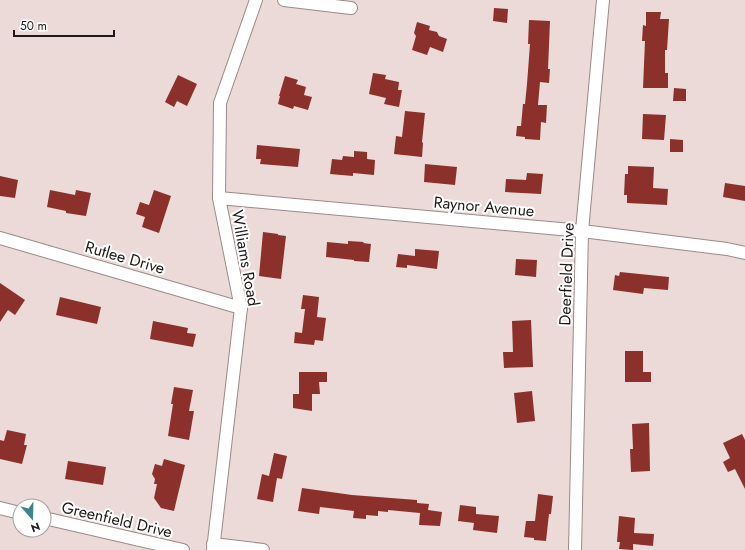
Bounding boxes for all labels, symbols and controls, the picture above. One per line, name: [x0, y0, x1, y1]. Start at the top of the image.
scale bar: [14, 12, 114, 38]
text: 50 m: [20, 17, 47, 35]
street label: Raynor Avenue: [433, 191, 535, 222]
street label: Williams Road: [226, 208, 265, 308]
street label: Deerfield Drive: [553, 222, 580, 326]
street label: Rutlee Drive: [82, 235, 167, 280]
street label: Greenfield Drive: [59, 496, 174, 543]
north arrow: [12, 498, 52, 538]
text: N: [29, 518, 42, 536]

